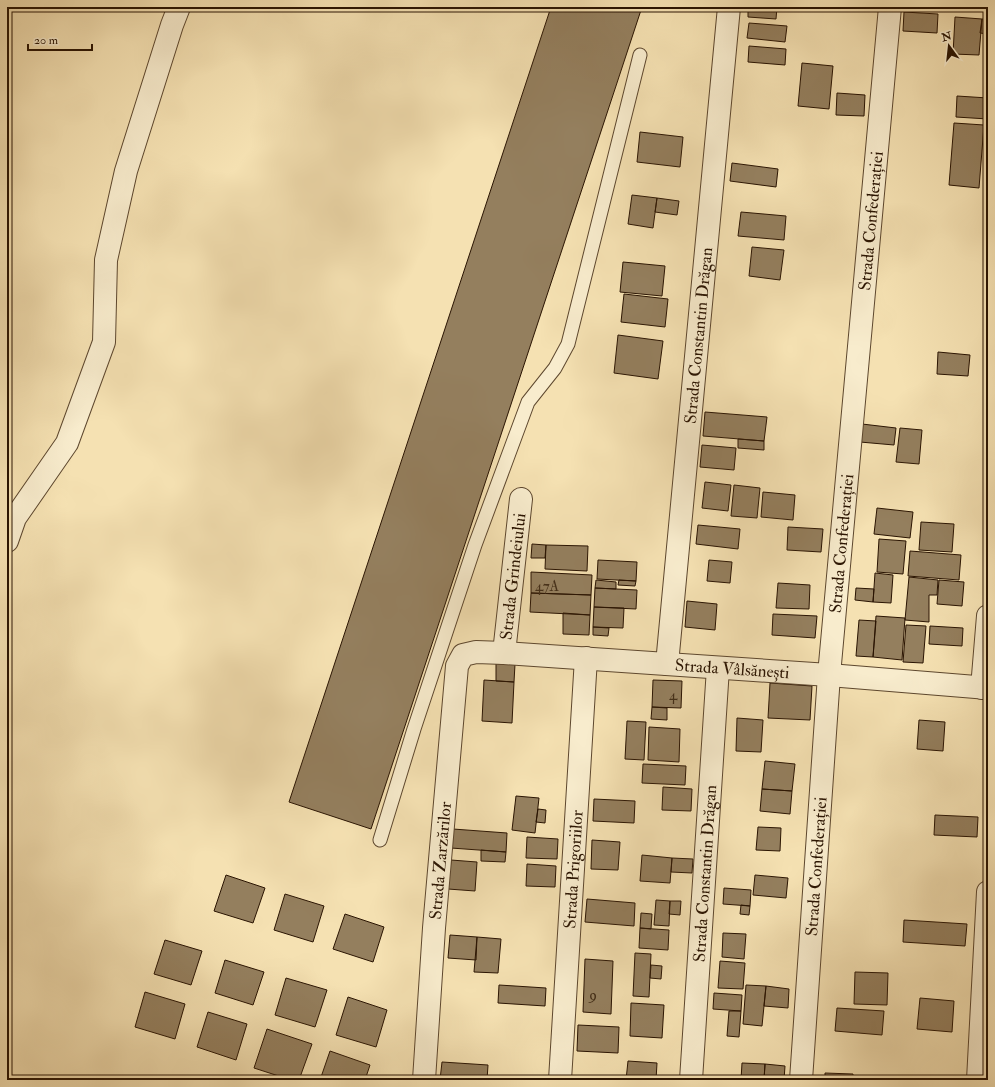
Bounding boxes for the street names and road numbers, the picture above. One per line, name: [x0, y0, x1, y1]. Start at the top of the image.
street label: Strada Confederației: [854, 150, 887, 291]
street label: Strada Constantin Drăgan: [679, 246, 717, 425]
street label: Strada Confederației: [824, 473, 858, 614]
street label: Strada Grindeiului: [495, 511, 530, 641]
street label: Strada Vâlsănești: [674, 654, 791, 683]
street label: Strada Constantin Drăgan: [688, 784, 721, 963]
street label: Strada Confederației: [800, 796, 831, 937]
street label: Strada Zarzărilor: [424, 800, 456, 920]
street label: Strada Prigoriilor: [559, 809, 587, 929]

